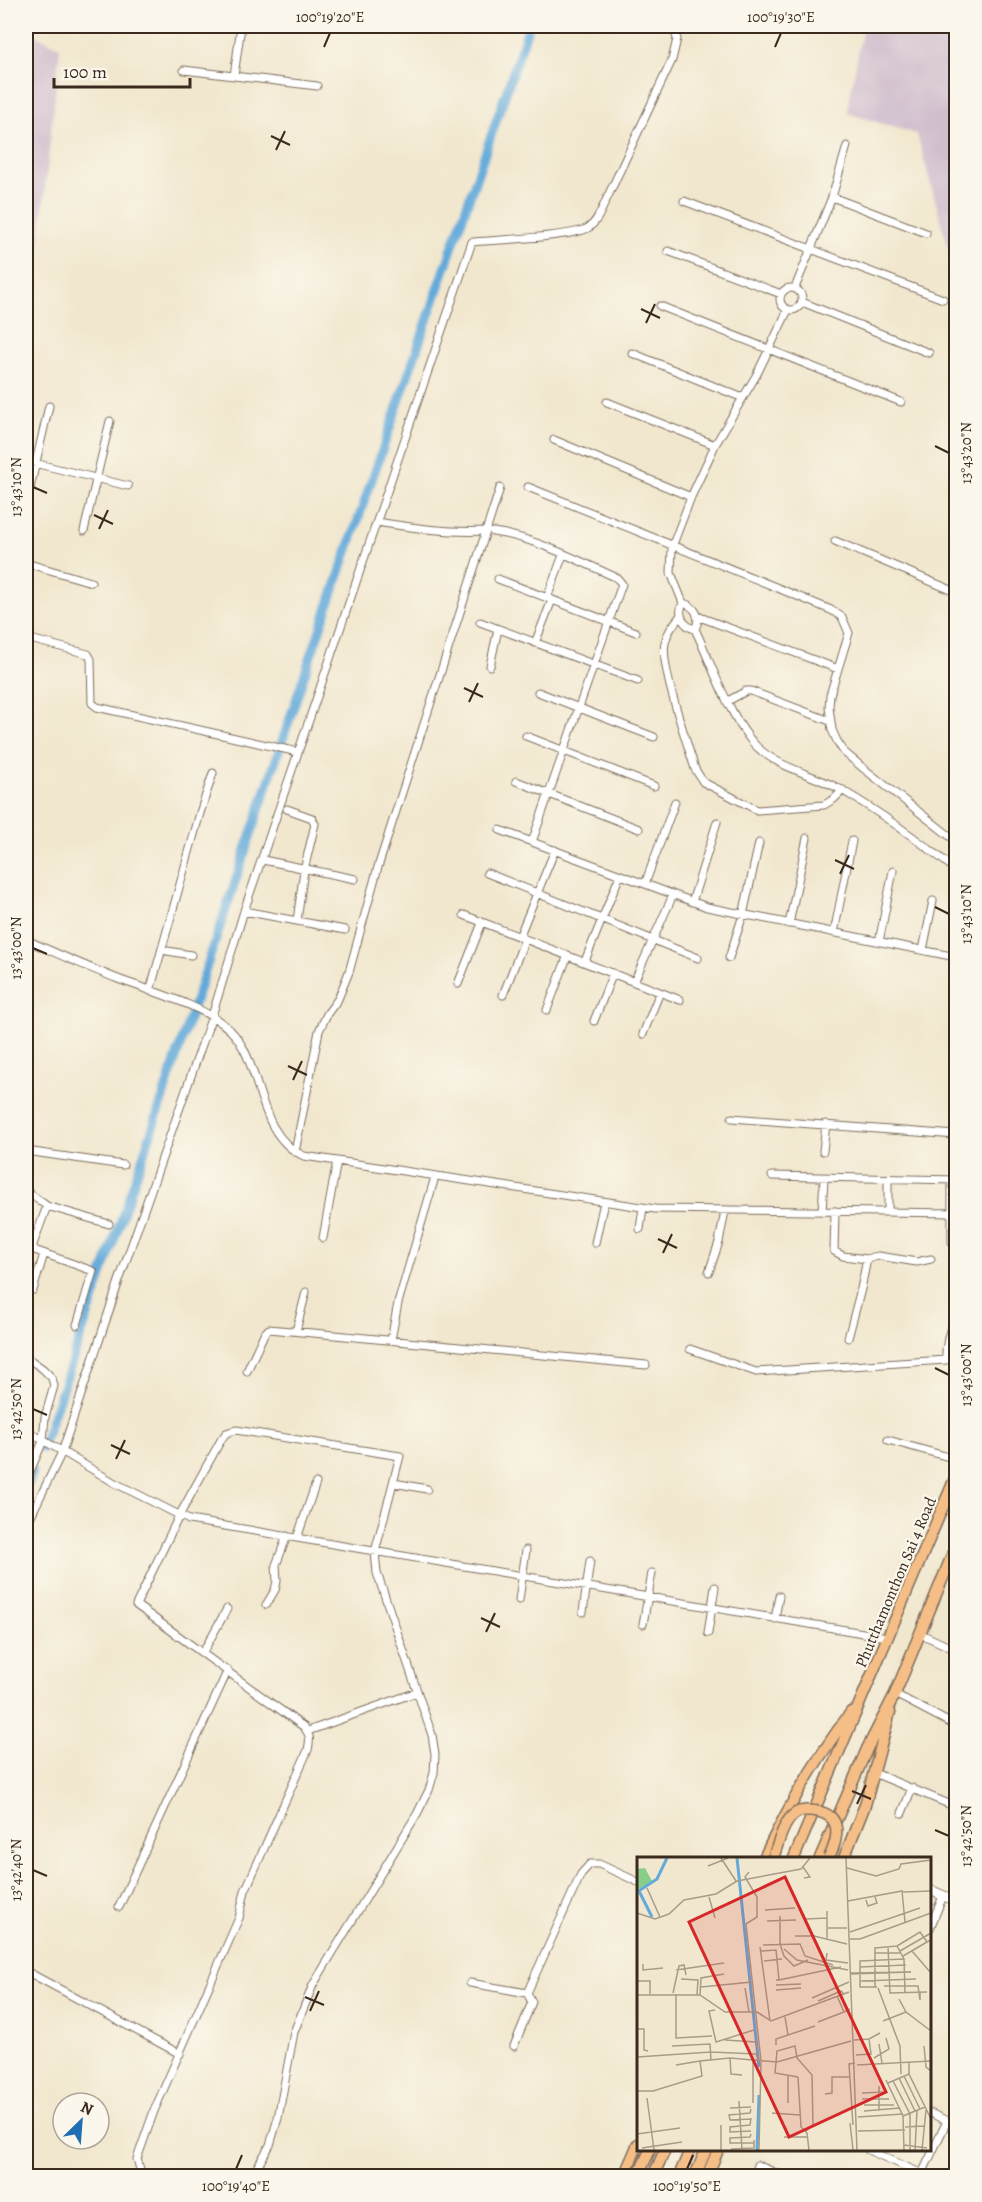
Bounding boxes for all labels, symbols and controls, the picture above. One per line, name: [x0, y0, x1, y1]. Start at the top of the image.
text: 100°19'20"E: [296, 7, 364, 27]
text: 100°19'30"E: [747, 7, 815, 27]
scale bar: [54, 51, 190, 89]
text: 100 m: [63, 60, 107, 84]
text: 13°43'20"N: [956, 422, 976, 484]
text: 13°43'10"N: [6, 457, 26, 517]
text: 13°43'10"N: [956, 884, 976, 944]
text: 13°43'00"N: [6, 916, 26, 979]
text: 13°43'00"N: [956, 1343, 976, 1406]
text: 13°42'50"N: [6, 1378, 26, 1440]
street label: Phutthamonthon Sai 4 Road: [850, 1493, 942, 1671]
text: 13°42'50"N: [956, 1805, 976, 1867]
text: 13°42'40"N: [6, 1839, 26, 1901]
inset map: [637, 1857, 931, 2151]
north arrow: [51, 2091, 111, 2151]
text: N: [77, 2096, 97, 2121]
text: 100°19'40"E: [202, 2176, 270, 2196]
text: 100°19'50"E: [653, 2176, 721, 2196]

